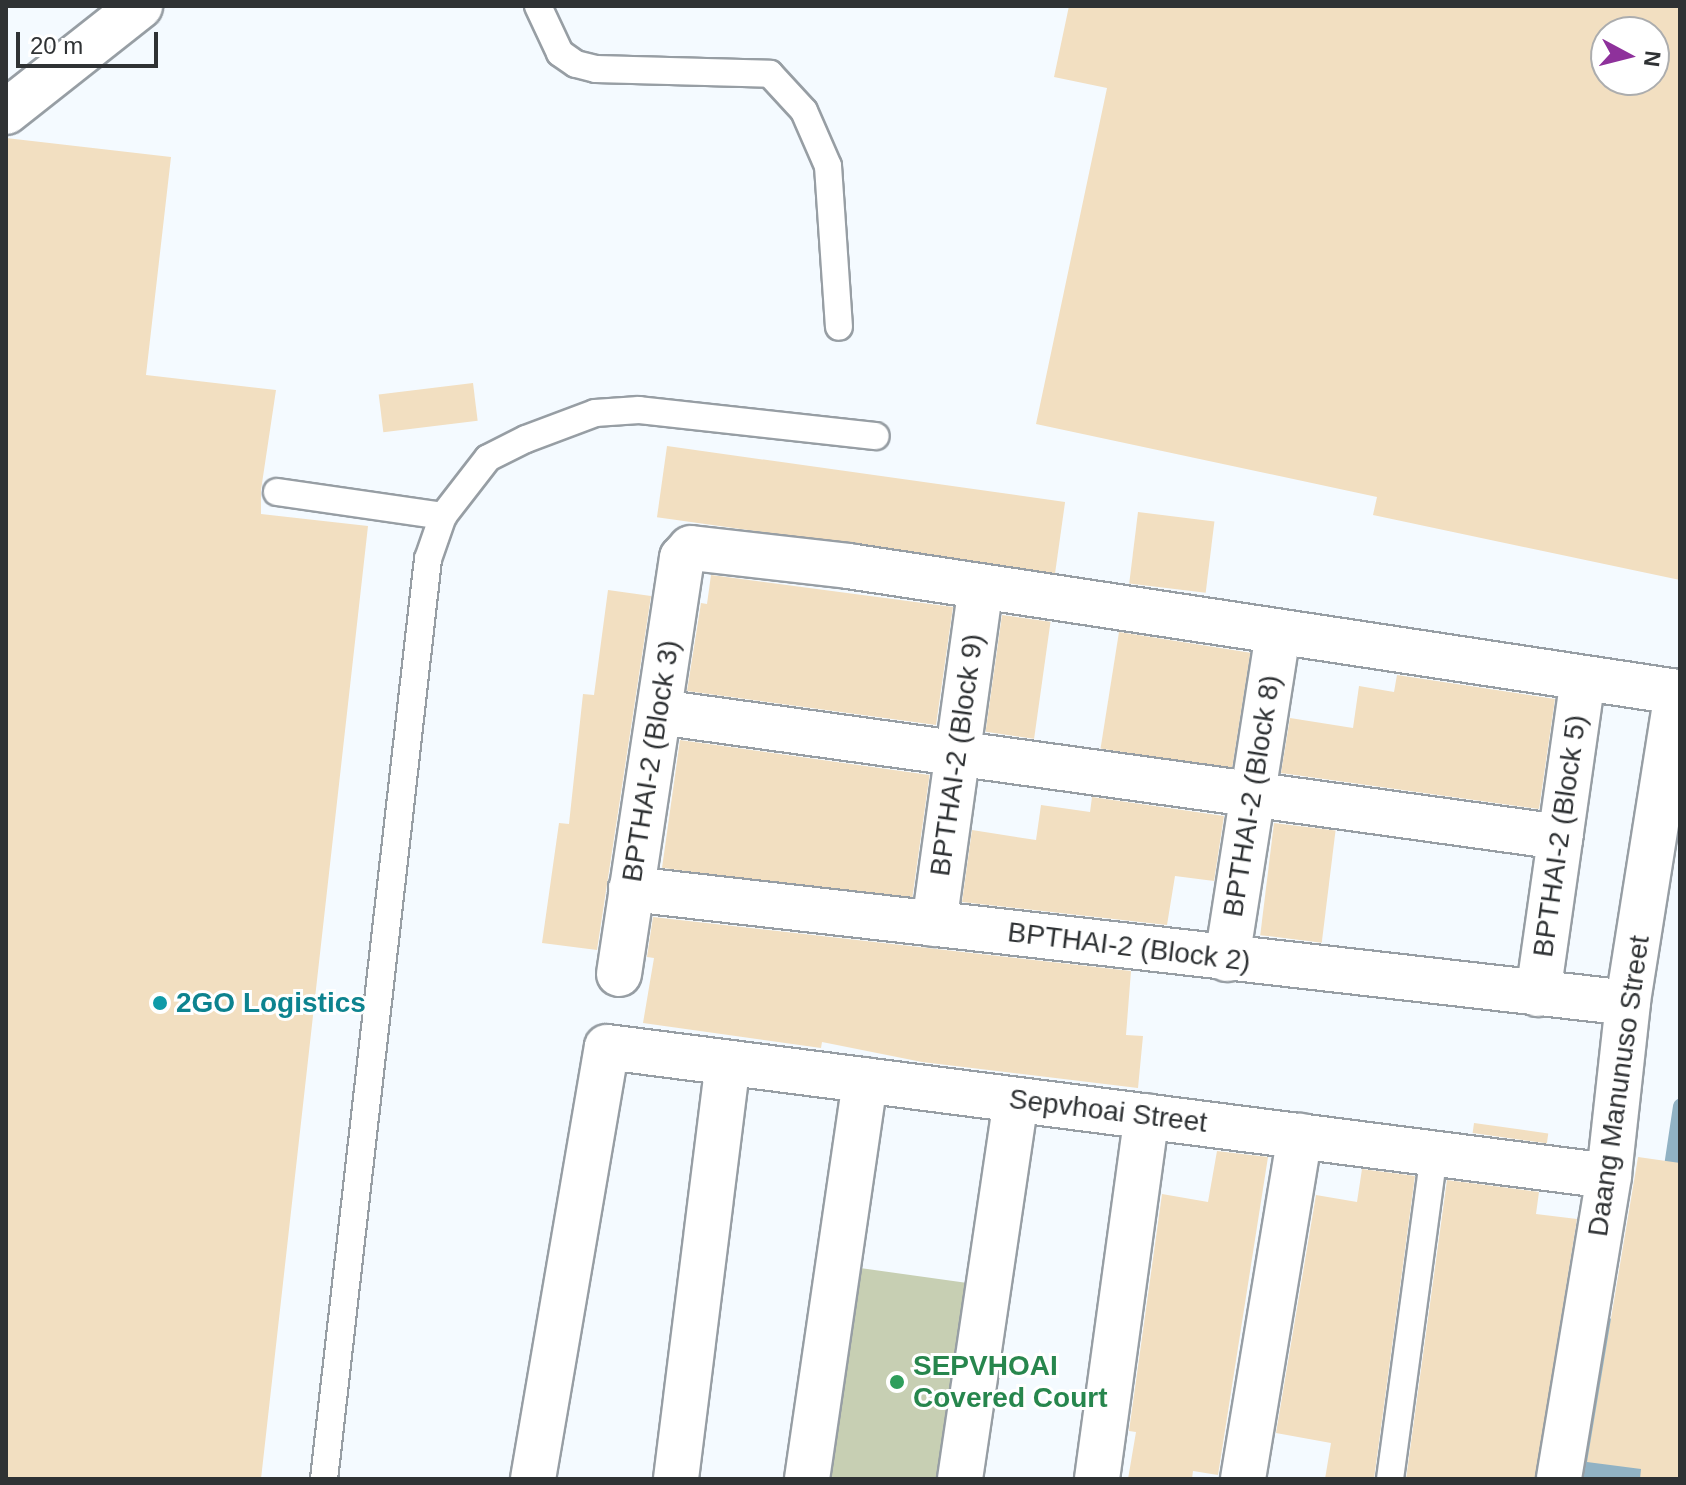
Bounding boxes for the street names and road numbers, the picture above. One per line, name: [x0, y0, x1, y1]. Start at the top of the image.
street label: BPTHAI-2 (Block 9): [923, 632, 991, 878]
street label: BPTHAI-2 (Block 3): [615, 638, 687, 884]
street label: BPTHAI-2 (Block 8): [1216, 673, 1288, 919]
street label: BPTHAI-2 (Block 5): [1526, 713, 1594, 959]
street label: BPTHAI-2 (Block 2): [1006, 915, 1252, 979]
street label: Daang Manunuso Street: [1581, 933, 1657, 1239]
street label: Sepvhoai Street: [1007, 1082, 1209, 1140]

